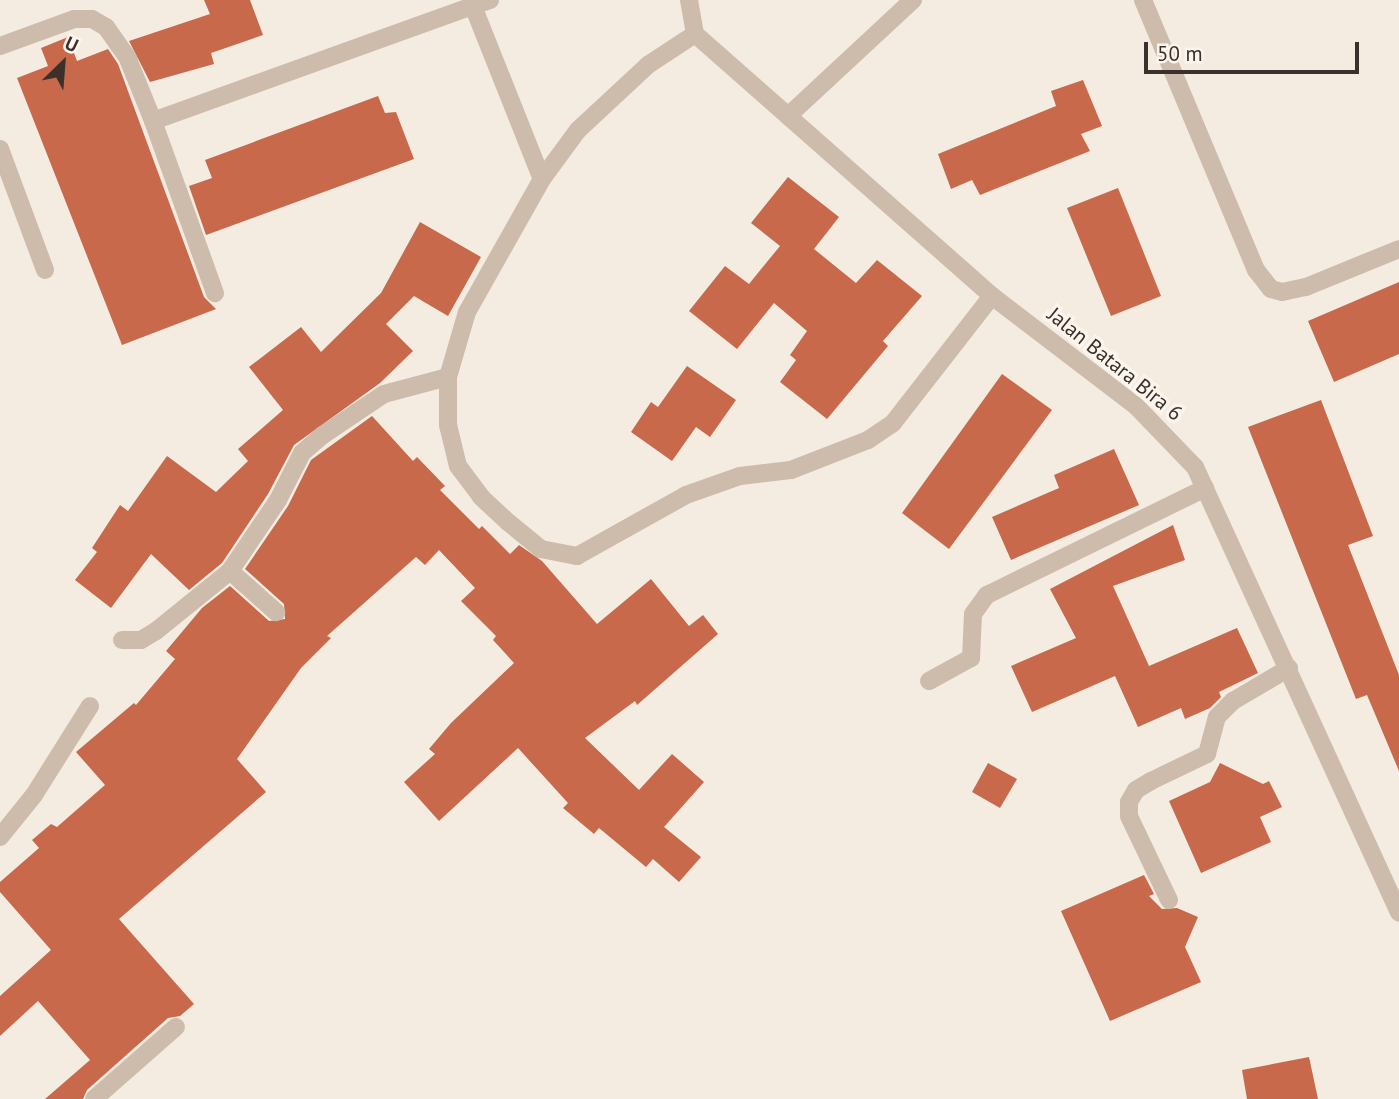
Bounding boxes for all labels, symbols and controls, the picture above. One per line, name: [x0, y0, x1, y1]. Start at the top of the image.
north arrow: [28, 28, 98, 98]
scale bar: [1147, 28, 1362, 72]
text: U: [61, 31, 82, 57]
text: 50 m: [1157, 40, 1203, 67]
street label: Jalan Batara Bira 6: [1043, 302, 1187, 426]

